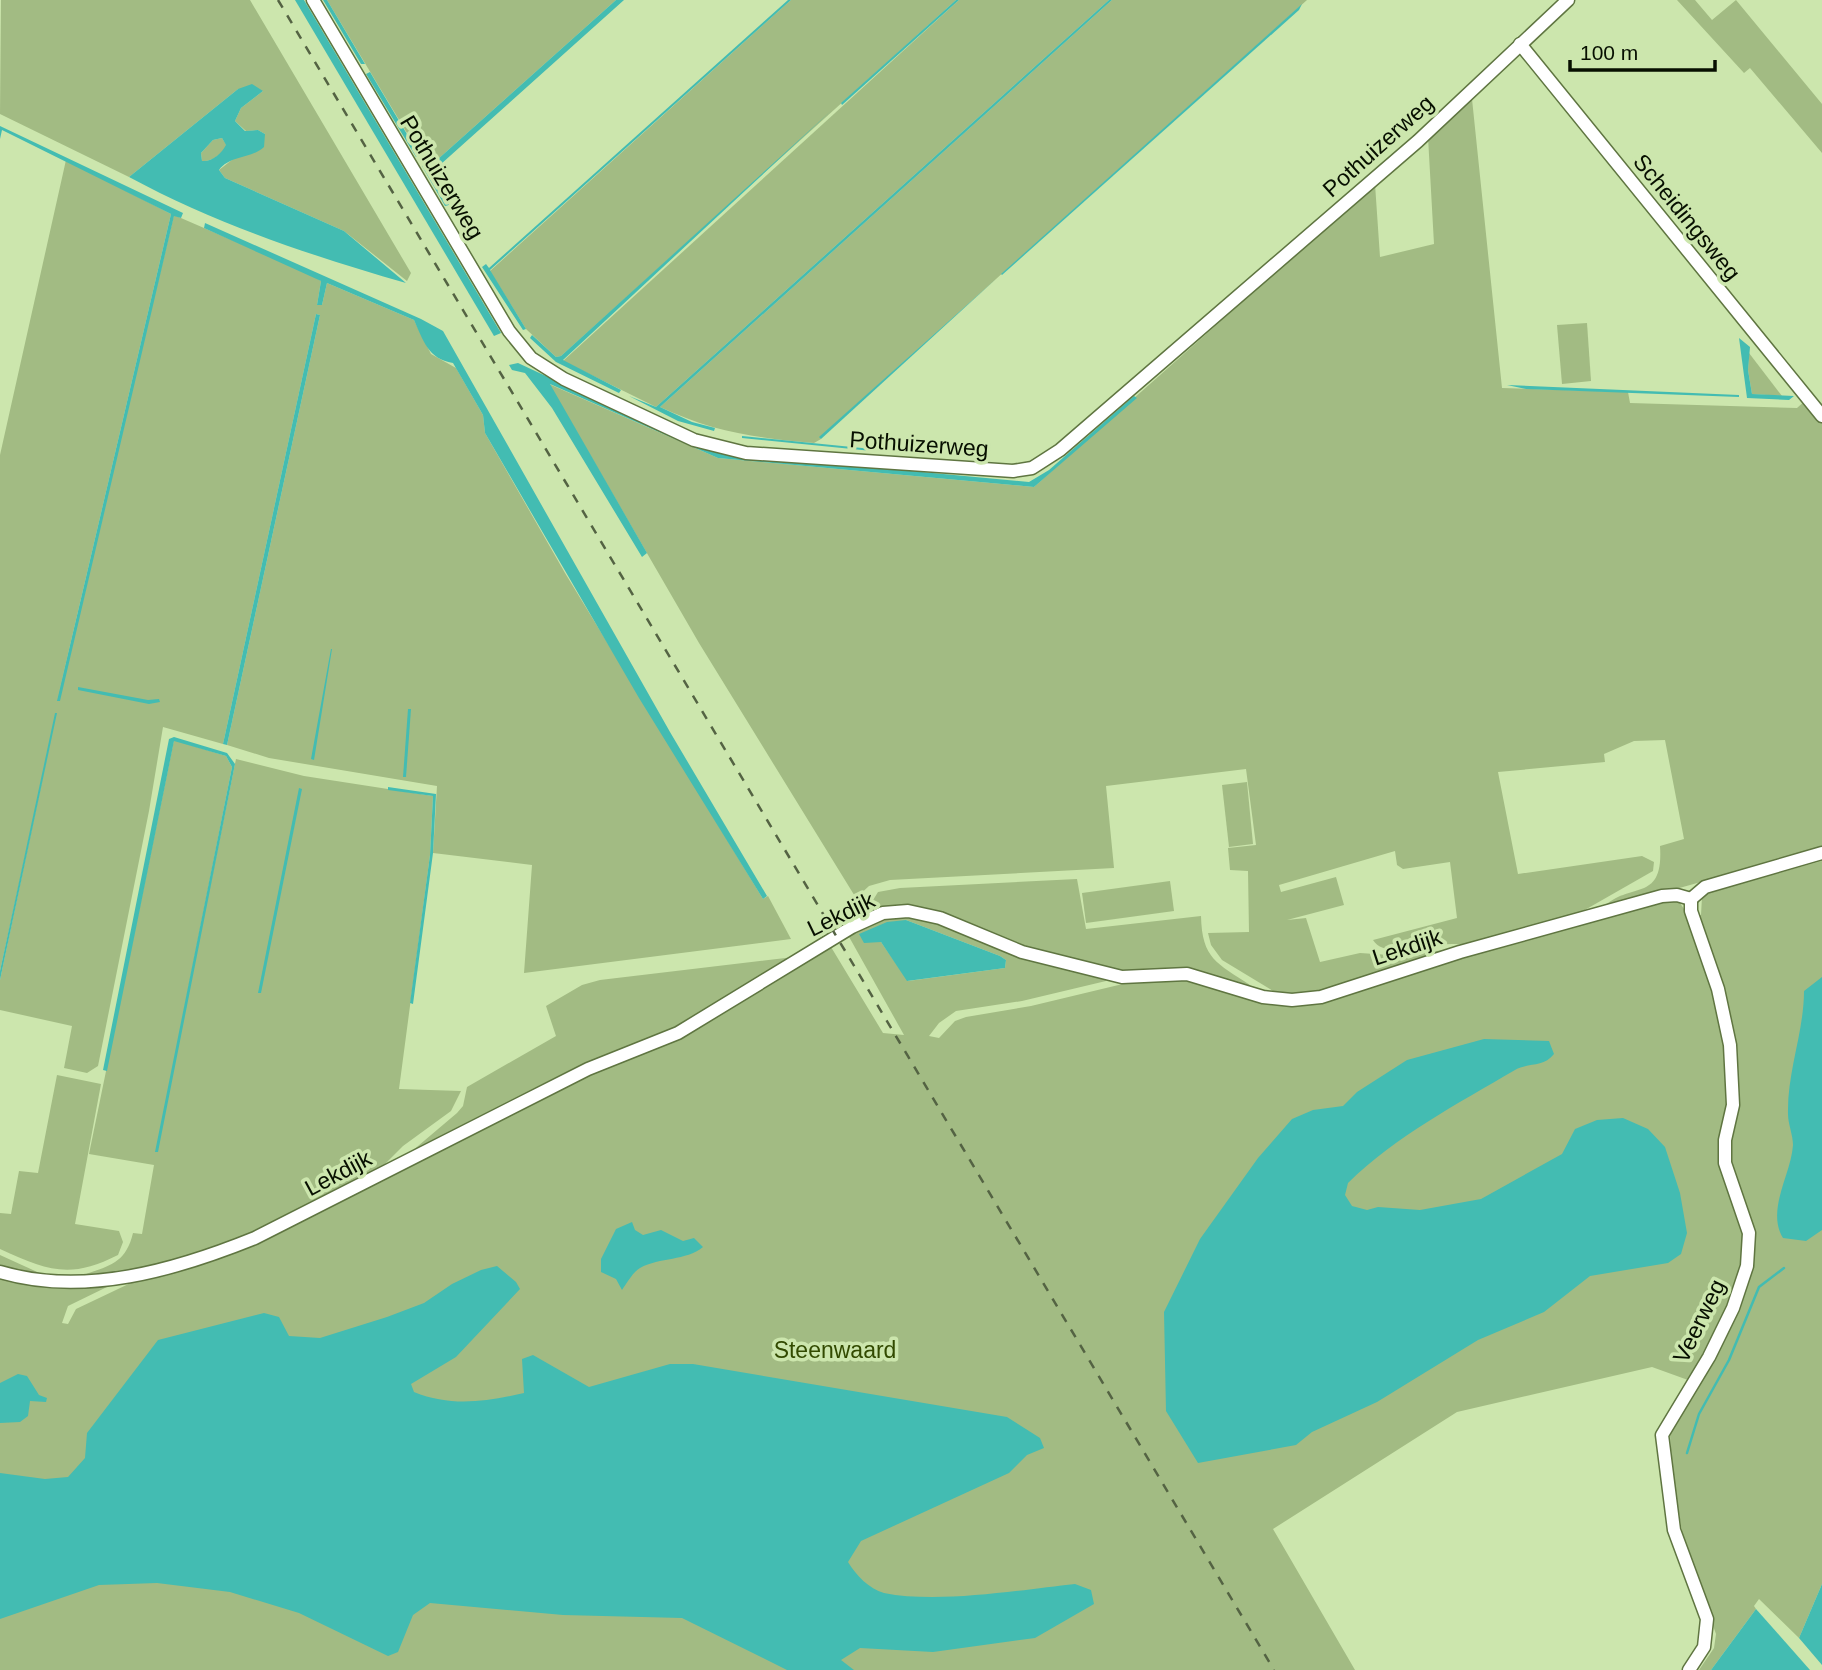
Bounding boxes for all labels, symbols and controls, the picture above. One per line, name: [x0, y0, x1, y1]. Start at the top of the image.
scale bar: [1570, 28, 1715, 72]
text: 100 m: [1580, 41, 1638, 64]
street label: Pothuizerweg: [1318, 90, 1438, 202]
street label: Pothuizerweg: [395, 111, 489, 243]
street label: Scheidingsweg: [1628, 149, 1746, 285]
street label: Pothuizerweg: [849, 426, 989, 462]
street label: Lekdijk: [803, 886, 879, 941]
street label: Lekdijk: [1369, 923, 1446, 970]
street label: Lekdijk: [300, 1144, 376, 1201]
street label: Veerweg: [1668, 1275, 1730, 1367]
park label: Steenwaard: [774, 1337, 896, 1363]

